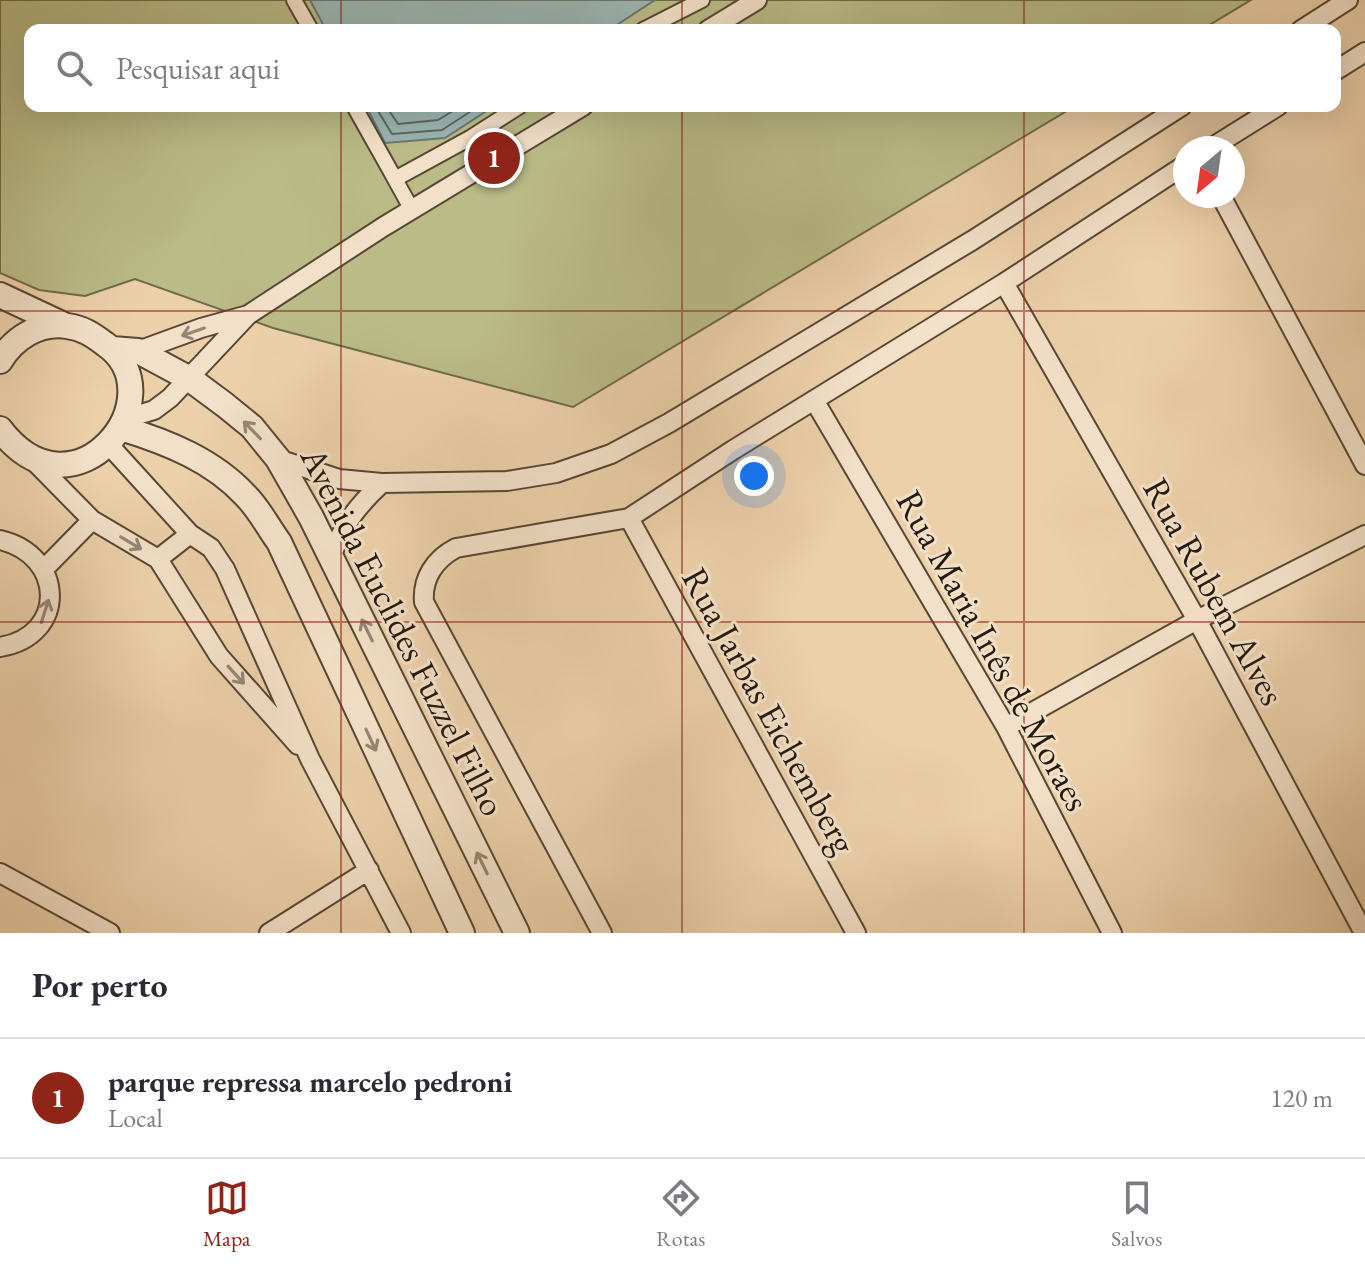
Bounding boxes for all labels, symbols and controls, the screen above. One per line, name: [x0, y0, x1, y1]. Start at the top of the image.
search box: [24, 24, 1341, 112]
icon: search: [52, 46, 96, 90]
text: Pesquisar aqui: [116, 49, 280, 88]
pin: 1: [468, 128, 520, 188]
north arrow: [1173, 136, 1245, 208]
one-way arrow: [180, 325, 205, 340]
one-way arrow: [243, 420, 262, 440]
street label: Avenida Euclides Fuzzel Filho: [290, 438, 517, 824]
your location: [734, 456, 774, 496]
street label: Rua Rubem Alves: [1133, 469, 1296, 713]
street label: Rua Maria Inês de Moraes: [886, 481, 1101, 819]
one-way arrow: [119, 535, 142, 551]
street label: Rua Jarbas Eichemberg: [671, 559, 868, 862]
one-way arrow: [39, 599, 54, 624]
one-way arrow: [359, 618, 374, 642]
one-way arrow: [226, 665, 245, 685]
one-way arrow: [364, 727, 379, 751]
one-way arrow: [474, 852, 489, 876]
text: Por perto: [32, 963, 168, 1007]
text: parque repressa marcelo pedroni: [108, 1062, 512, 1101]
text: 1: [51, 1081, 65, 1115]
text: 120 m: [1270, 1081, 1333, 1115]
text: Local: [108, 1101, 163, 1135]
tab: Mapa: [203, 1176, 251, 1253]
tab: Rotas: [656, 1176, 705, 1253]
tab: Salvos: [1111, 1176, 1162, 1253]

